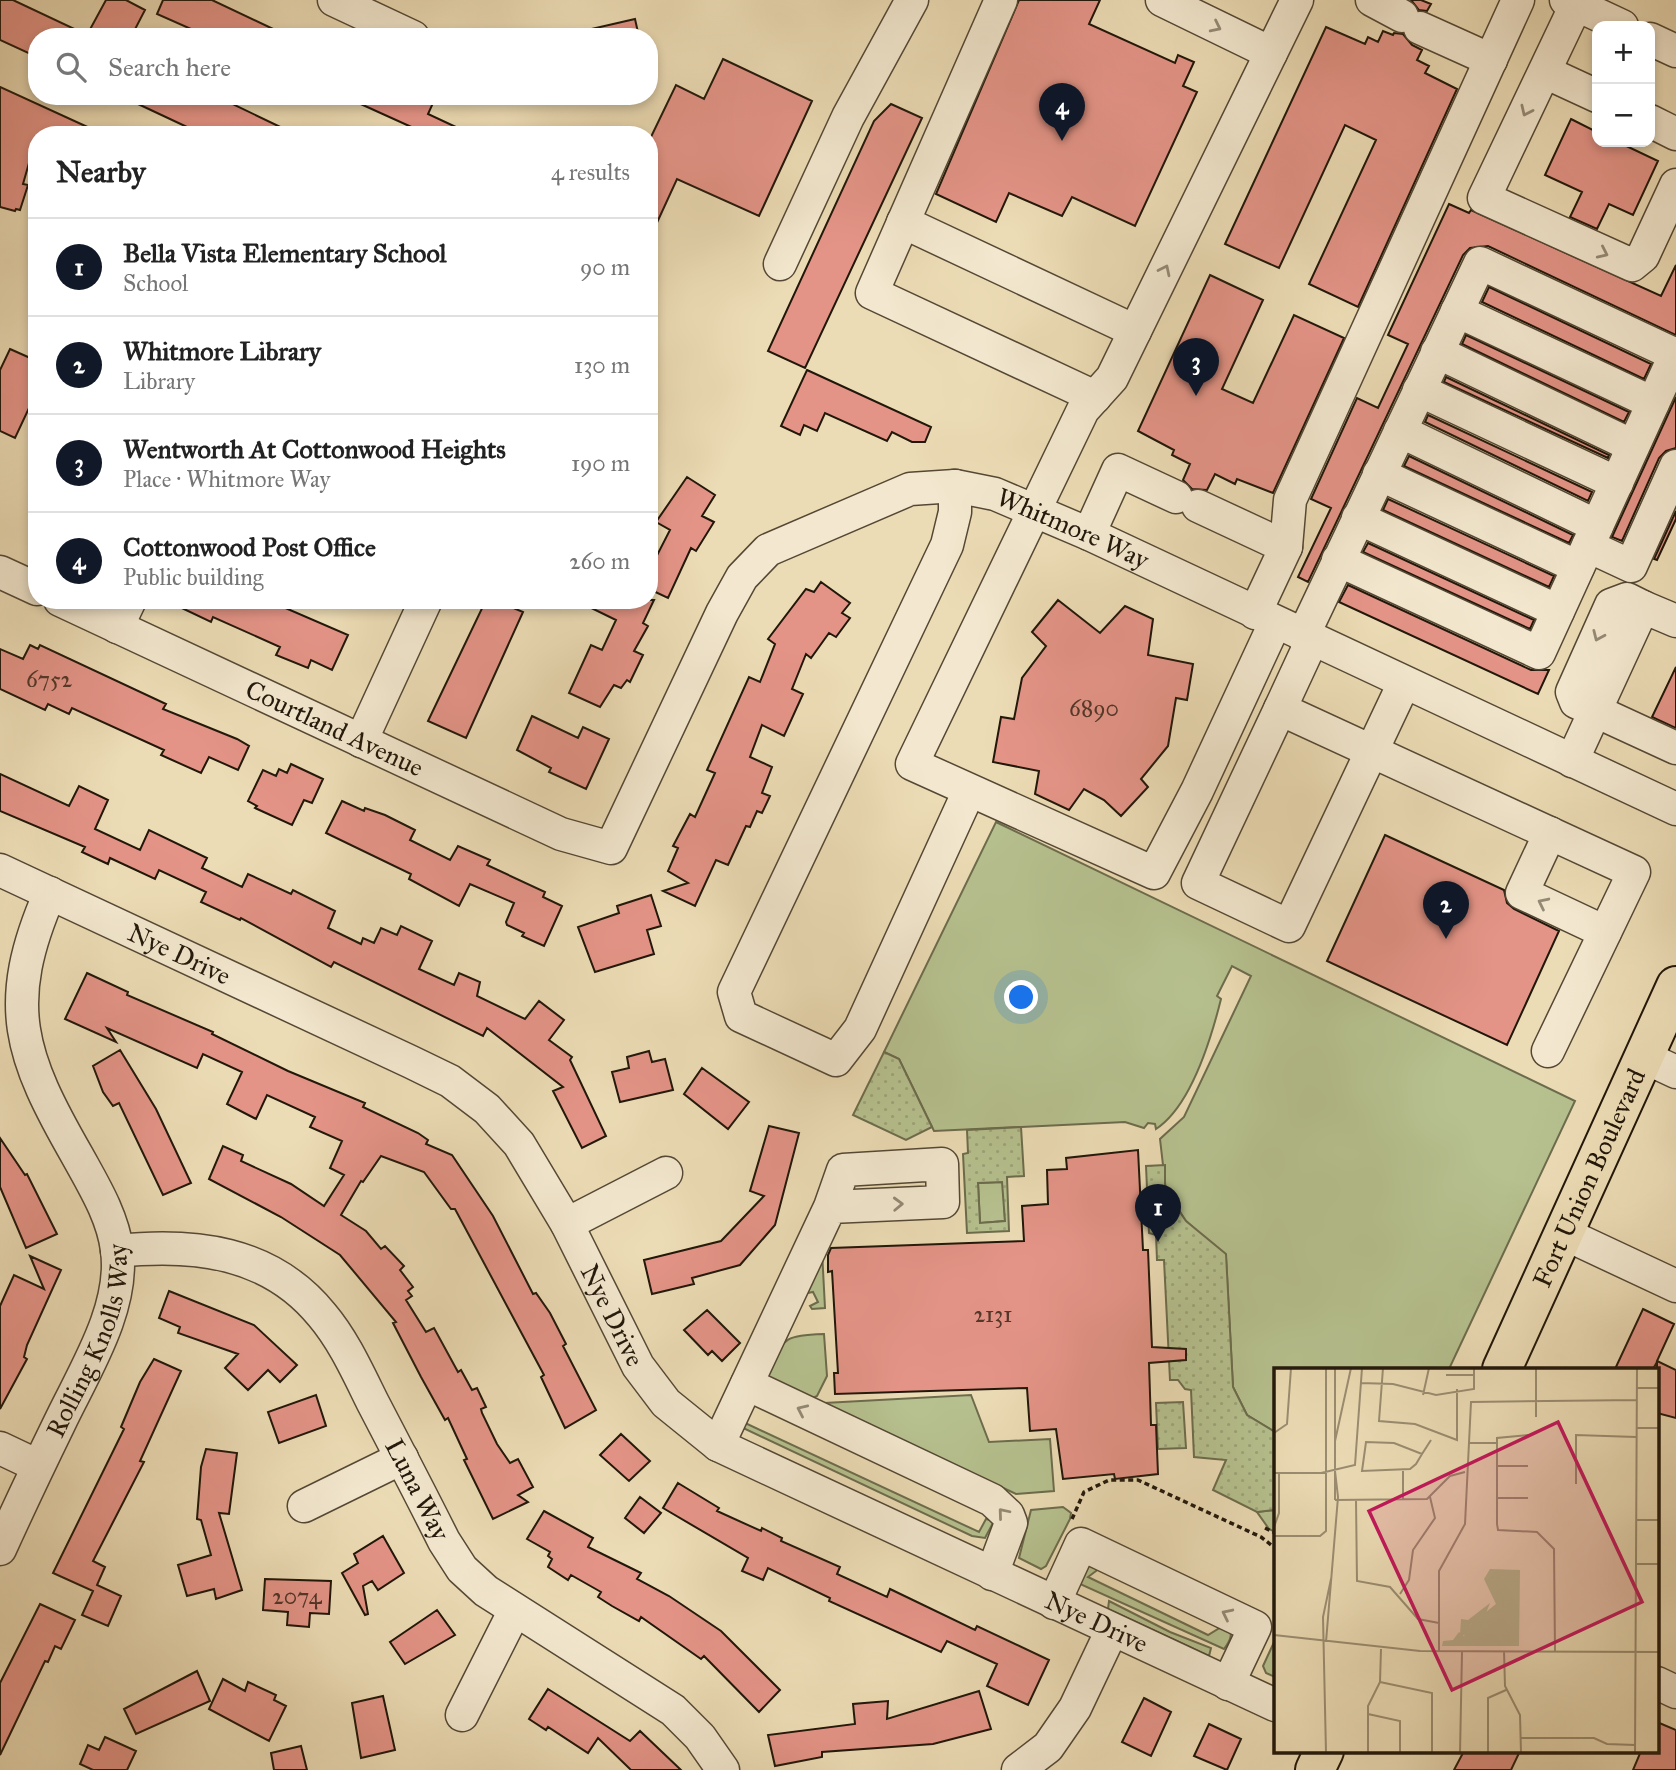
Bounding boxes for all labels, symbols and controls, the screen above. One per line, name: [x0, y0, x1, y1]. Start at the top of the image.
one-way arrow: [1209, 18, 1221, 32]
map controls: [1592, 21, 1655, 147]
button: +: [1592, 21, 1655, 84]
search box: [28, 28, 658, 105]
icon: search: [52, 48, 90, 86]
text: Search here: [108, 51, 231, 83]
pin: 4: [1039, 83, 1085, 141]
button: −: [1592, 84, 1655, 147]
one-way arrow: [1520, 104, 1534, 116]
text: Nearby: [56, 154, 146, 190]
text: 4 results: [551, 158, 630, 186]
text: Bella Vista Elementary School: [123, 237, 447, 269]
one-way arrow: [1596, 245, 1608, 259]
text: 1: [74, 253, 84, 281]
text: 90 m: [580, 253, 630, 281]
one-way arrow: [1157, 265, 1171, 277]
text: School: [123, 269, 188, 297]
text: Whitmore Library: [123, 335, 321, 367]
pin: 3: [1173, 338, 1219, 396]
text: 2: [73, 351, 85, 379]
text: 130 m: [574, 351, 630, 379]
text: Library: [123, 367, 195, 395]
text: Wentworth At Cottonwood Heights: [123, 433, 506, 465]
text: 3: [74, 449, 84, 477]
text: 190 m: [571, 449, 630, 477]
text: Place · Whitmore Way: [123, 465, 330, 493]
street label: Whitmore Way: [992, 481, 1155, 576]
text: Cottonwood Post Office: [123, 531, 376, 563]
text: 4: [73, 547, 85, 575]
text: 260 m: [569, 547, 630, 575]
text: Public building: [123, 563, 263, 591]
one-way arrow: [1592, 628, 1606, 641]
house number: 6752: [26, 665, 73, 693]
street label: Courtland Avenue: [240, 673, 429, 784]
house number: 6890: [1069, 694, 1119, 722]
pin: 2: [1423, 881, 1469, 939]
one-way arrow: [1538, 897, 1551, 911]
street label: Nye Drive: [123, 916, 236, 992]
your location: [1004, 980, 1038, 1014]
street label: Fort Union Boulevard: [1525, 1064, 1652, 1292]
pin: 1: [1135, 1184, 1181, 1242]
one-way arrow: [893, 1197, 904, 1212]
street label: Rolling Knolls Way: [39, 1241, 135, 1443]
street label: Nye Drive: [574, 1259, 652, 1372]
house number: 2131: [974, 1300, 1012, 1328]
inset map: [1274, 1368, 1658, 1752]
one-way arrow: [797, 1404, 809, 1418]
street label: Luna Way: [378, 1433, 457, 1546]
one-way arrow: [999, 1508, 1012, 1520]
house number: 2074: [272, 1582, 323, 1610]
street label: Nye Drive: [1040, 1584, 1153, 1660]
one-way arrow: [1222, 1608, 1234, 1622]

